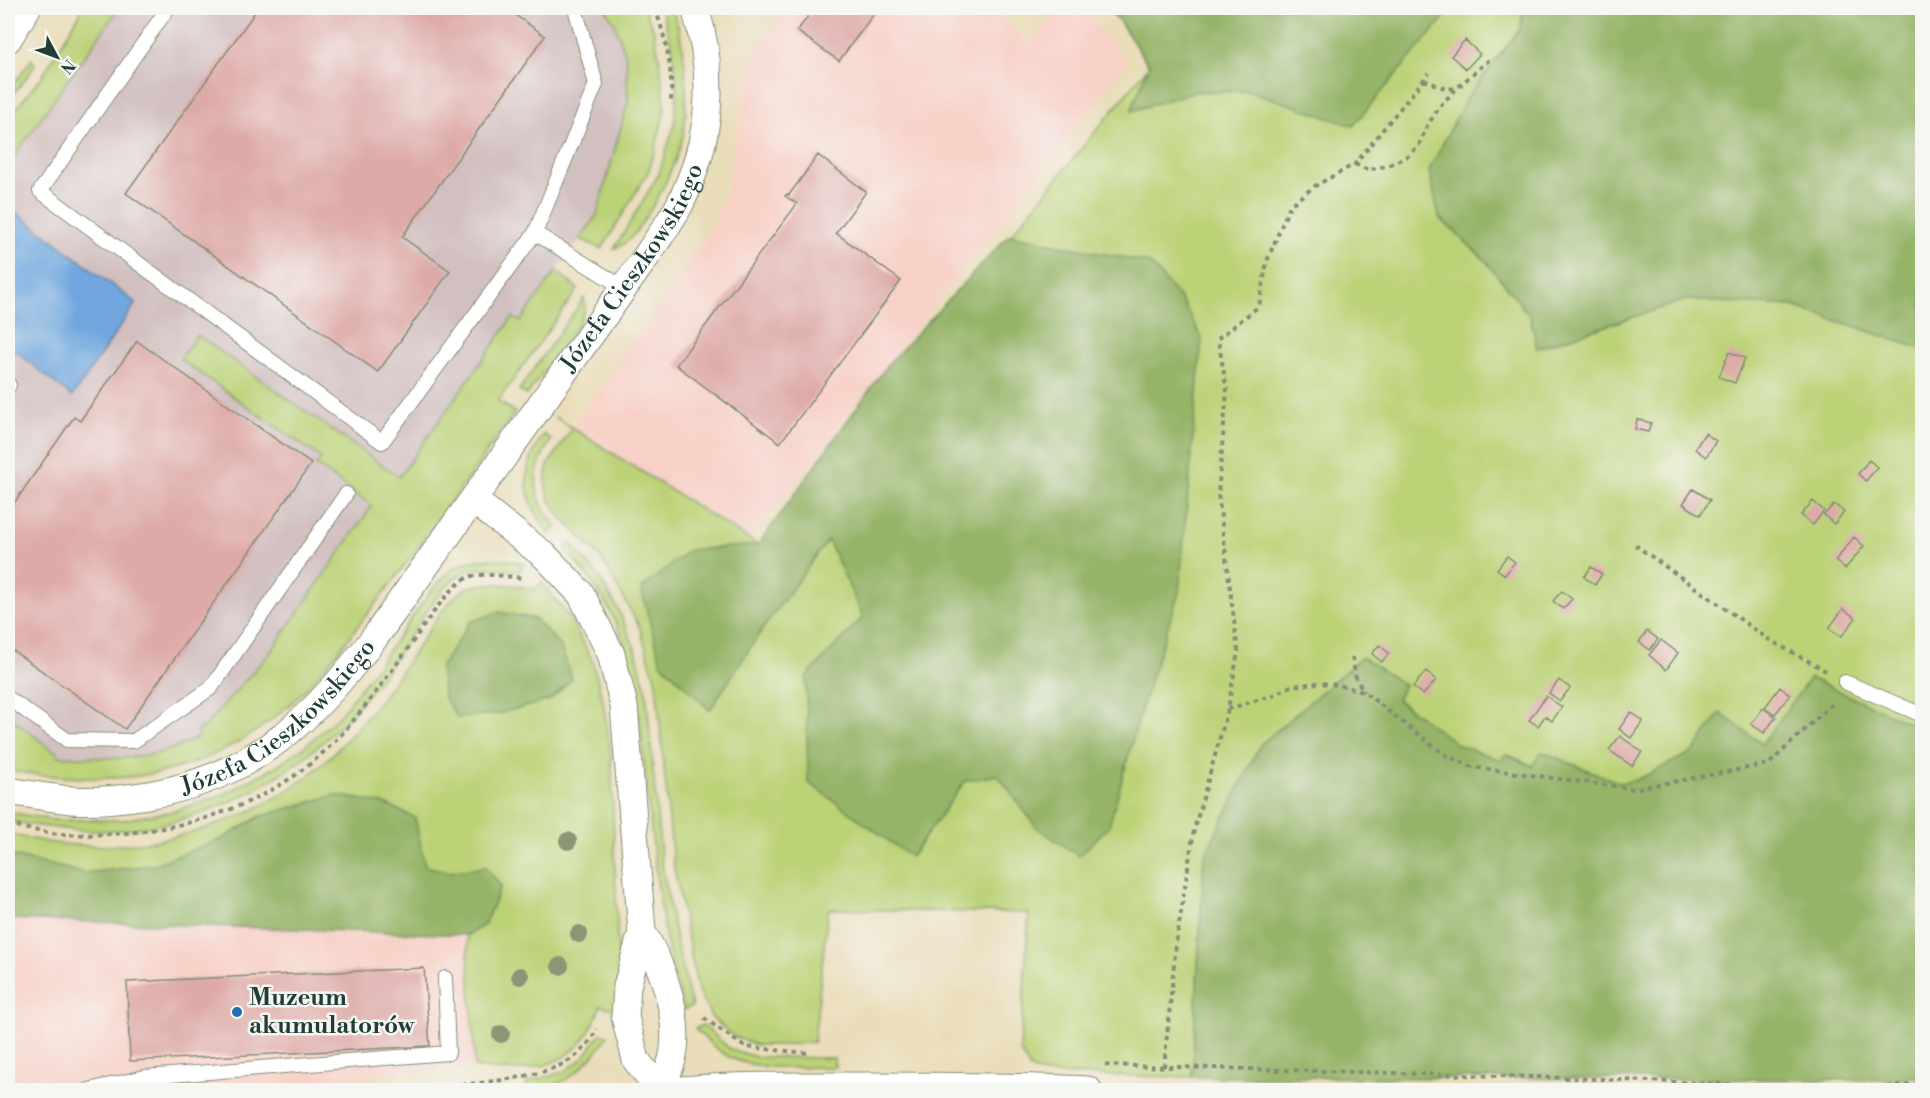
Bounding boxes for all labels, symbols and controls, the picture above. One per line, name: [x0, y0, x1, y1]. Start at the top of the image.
north arrow: [27, 27, 87, 87]
text: N: [56, 55, 79, 78]
street label: Józefa Cieszkowskiego: [553, 160, 710, 379]
street label: Józefa Cieszkowskiego: [177, 633, 382, 802]
place label: Muzeum akumulatorów: [249, 983, 416, 1041]
marker: Muzeum akumulatorów: [230, 1005, 244, 1019]

